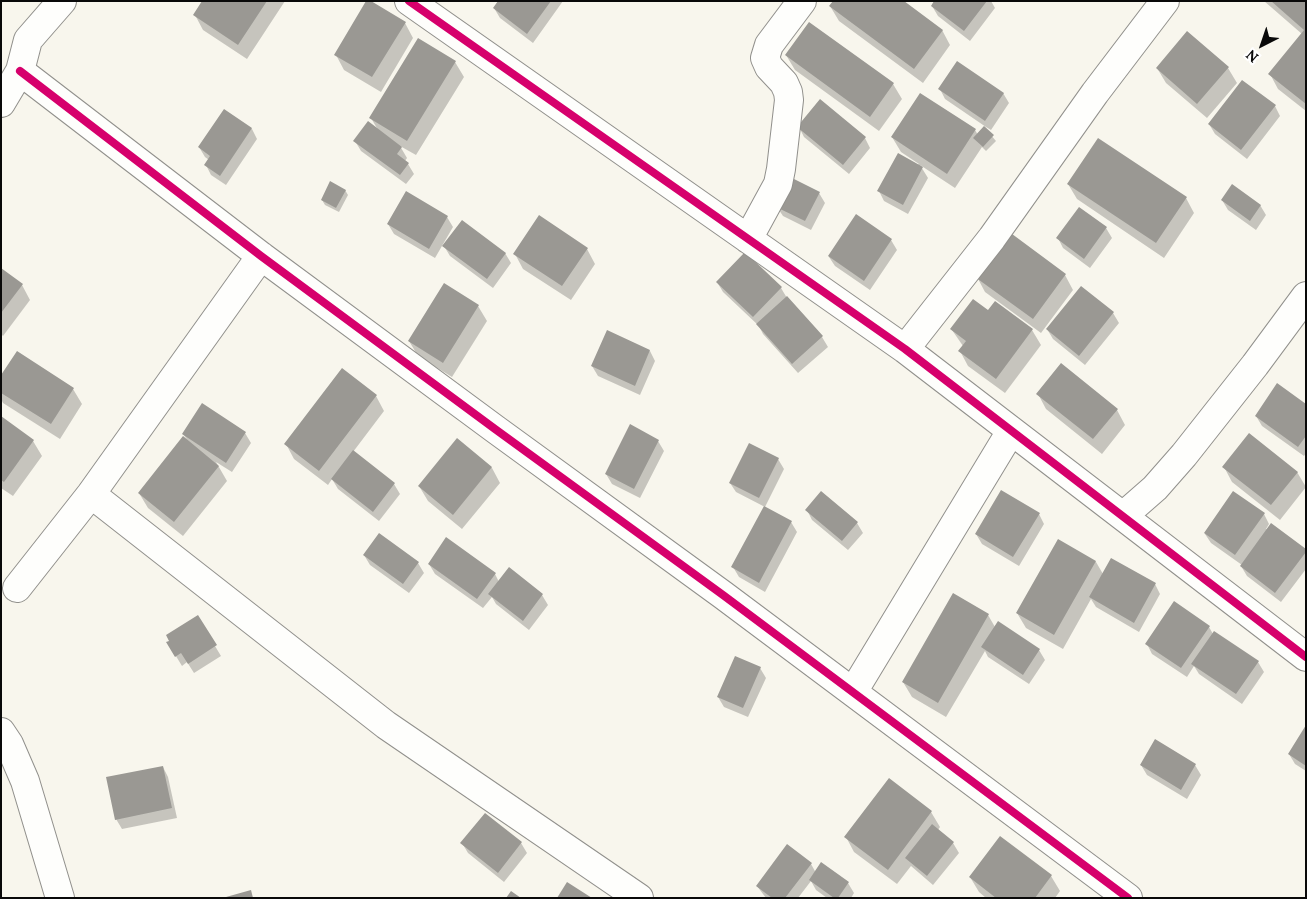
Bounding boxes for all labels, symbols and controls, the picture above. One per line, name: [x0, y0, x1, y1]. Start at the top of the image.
north arrow: [1237, 20, 1287, 70]
text: N: [1242, 46, 1262, 67]

